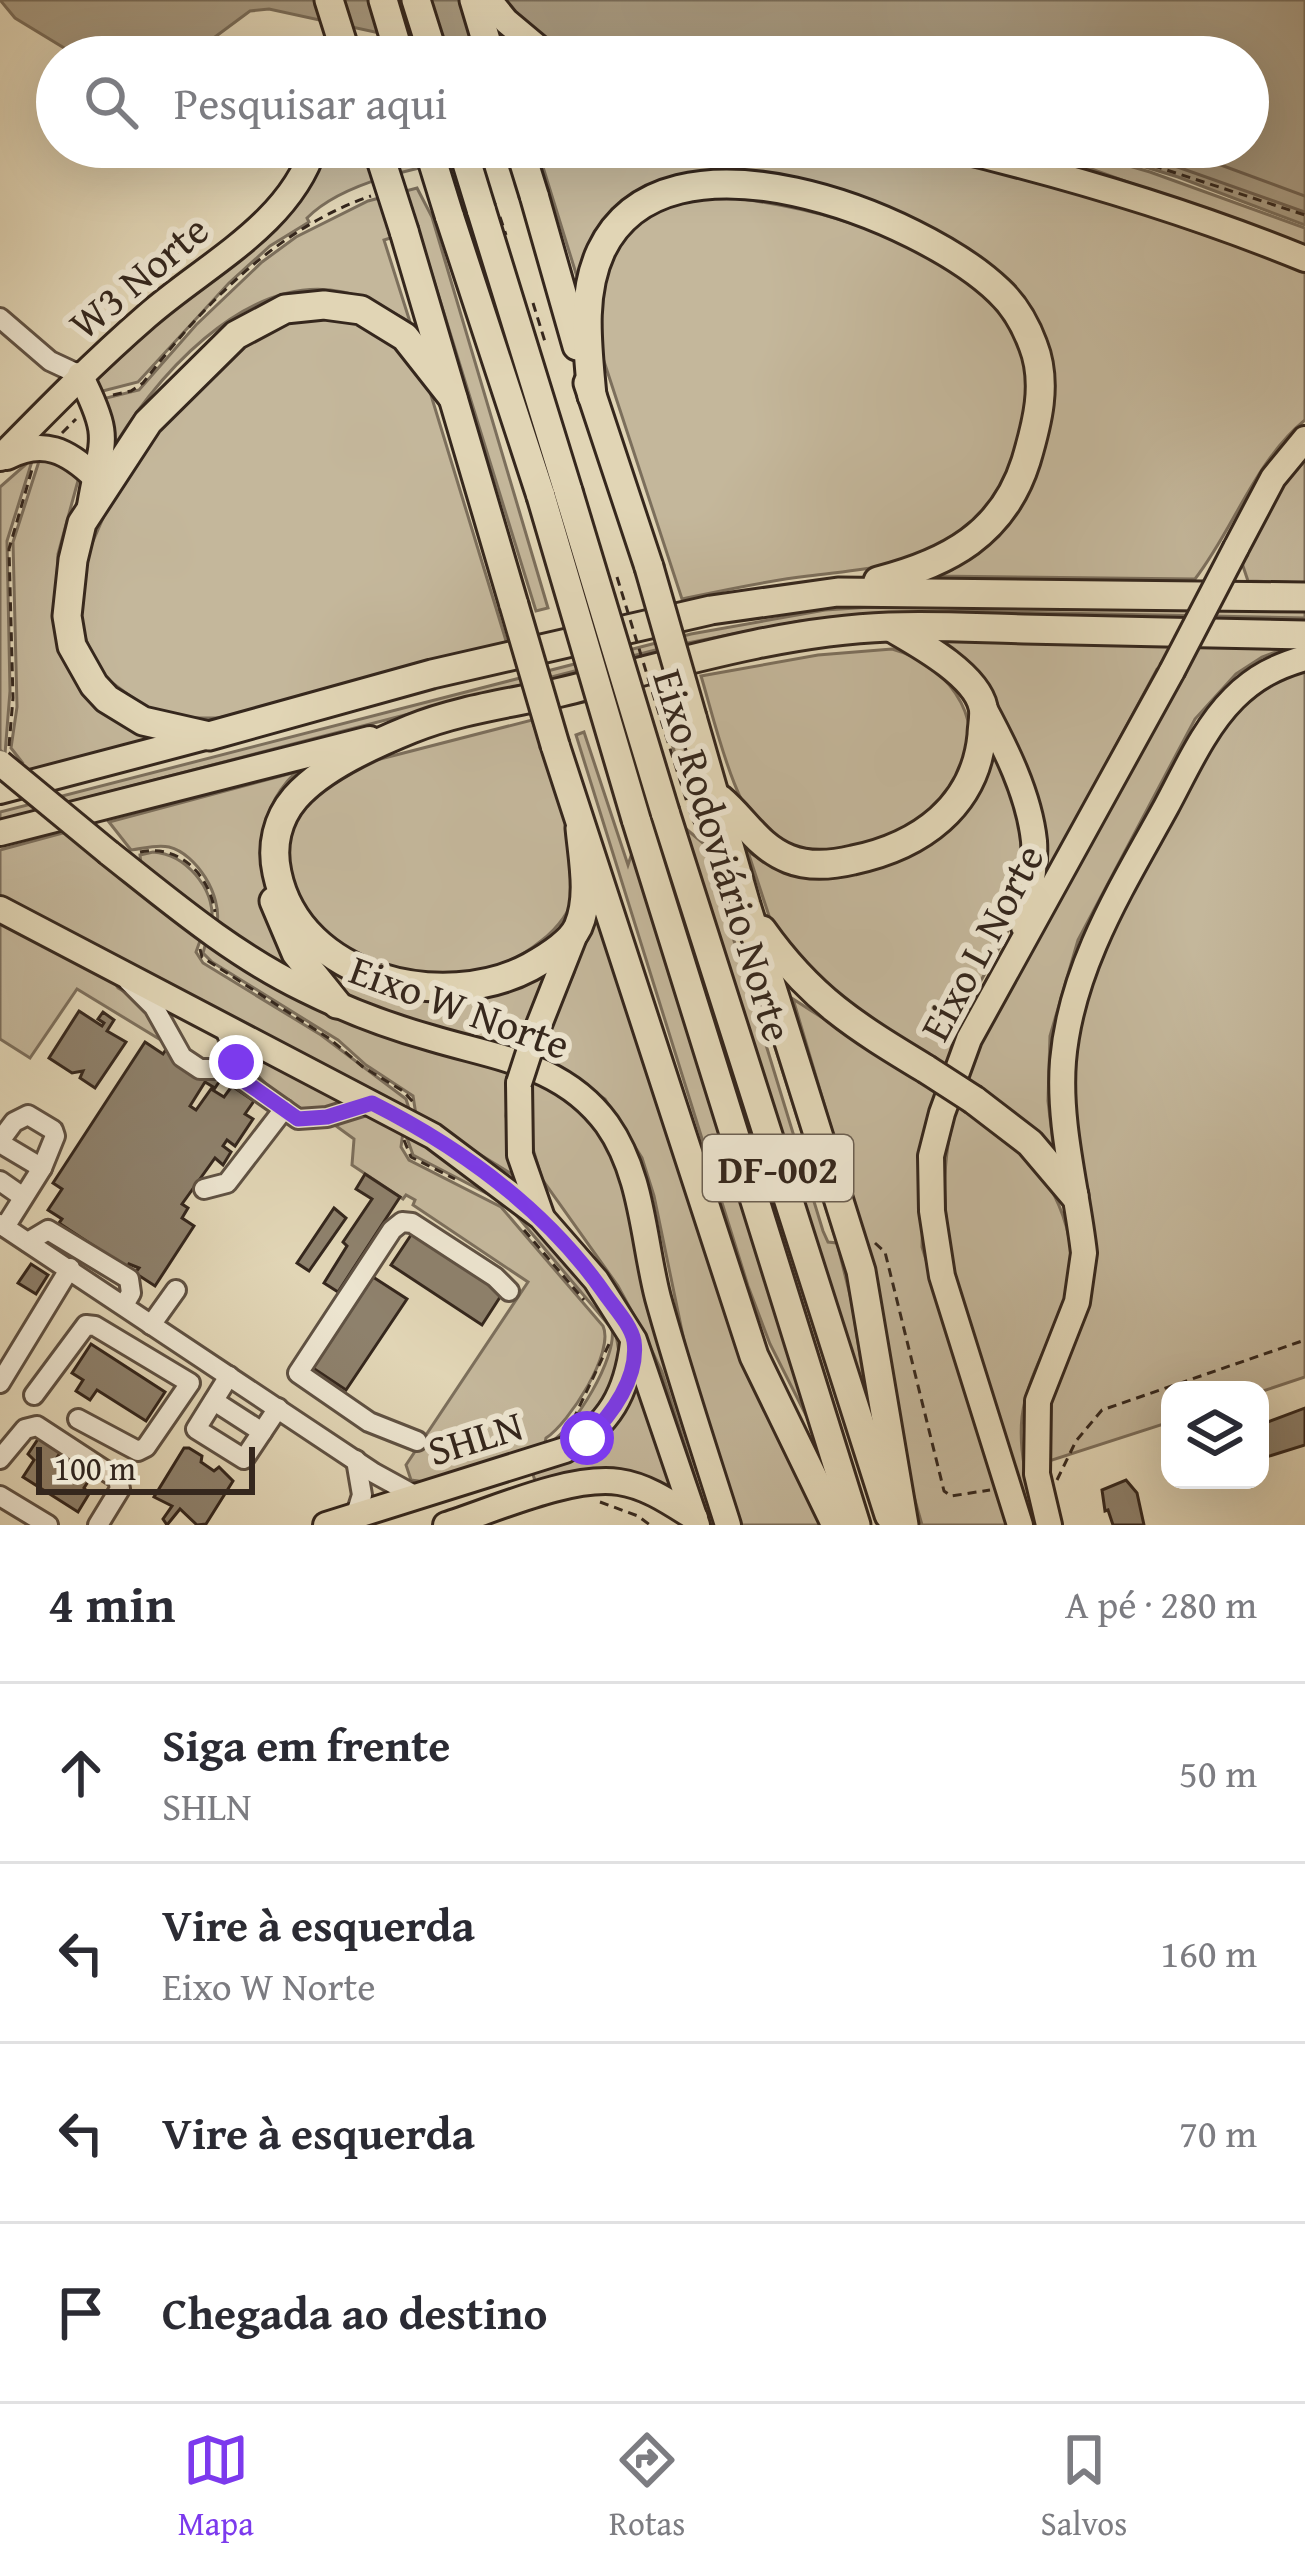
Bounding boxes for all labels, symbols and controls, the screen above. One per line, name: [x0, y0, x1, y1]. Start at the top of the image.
search box: [36, 36, 1269, 168]
icon: search: [78, 69, 144, 135]
text: Pesquisar aqui: [174, 70, 447, 135]
street label: W3 Norte: [55, 199, 221, 353]
street label: Eixo Rodoviário Norte: [638, 662, 810, 1048]
street label: Eixo L Norte: [904, 833, 1058, 1051]
street label: Eixo W Norte: [342, 938, 578, 1074]
route end: [209, 1035, 263, 1089]
road number: DF-002: [703, 1135, 853, 1201]
map controls: [1161, 1381, 1269, 1489]
button: layers: [1161, 1381, 1269, 1489]
street label: SHLN: [420, 1394, 530, 1480]
route start: [560, 1411, 614, 1465]
scale bar: [36, 1441, 255, 1494]
text: 100 m: [54, 1444, 136, 1492]
text: 4 min: [48, 1566, 175, 1641]
text: A pé · 280 m: [1065, 1575, 1257, 1632]
text: Siga em frente: [162, 1712, 450, 1777]
icon: ahead: [48, 1740, 114, 1806]
text: 50 m: [1179, 1744, 1257, 1801]
text: SHLN: [162, 1777, 251, 1834]
text: Vire à esquerda: [162, 1892, 475, 1957]
icon: left: [48, 1920, 114, 1986]
text: 160 m: [1160, 1924, 1257, 1981]
text: Eixo W Norte: [162, 1957, 376, 2014]
icon: left: [48, 2100, 114, 2166]
text: Vire à esquerda: [162, 2100, 475, 2165]
text: 70 m: [1179, 2104, 1257, 2161]
icon: arrive: [48, 2280, 114, 2346]
text: Chegada ao destino: [162, 2280, 547, 2345]
tab: Mapa: [178, 2427, 254, 2547]
tab: Rotas: [609, 2427, 685, 2547]
tab: Salvos: [1041, 2427, 1127, 2547]

